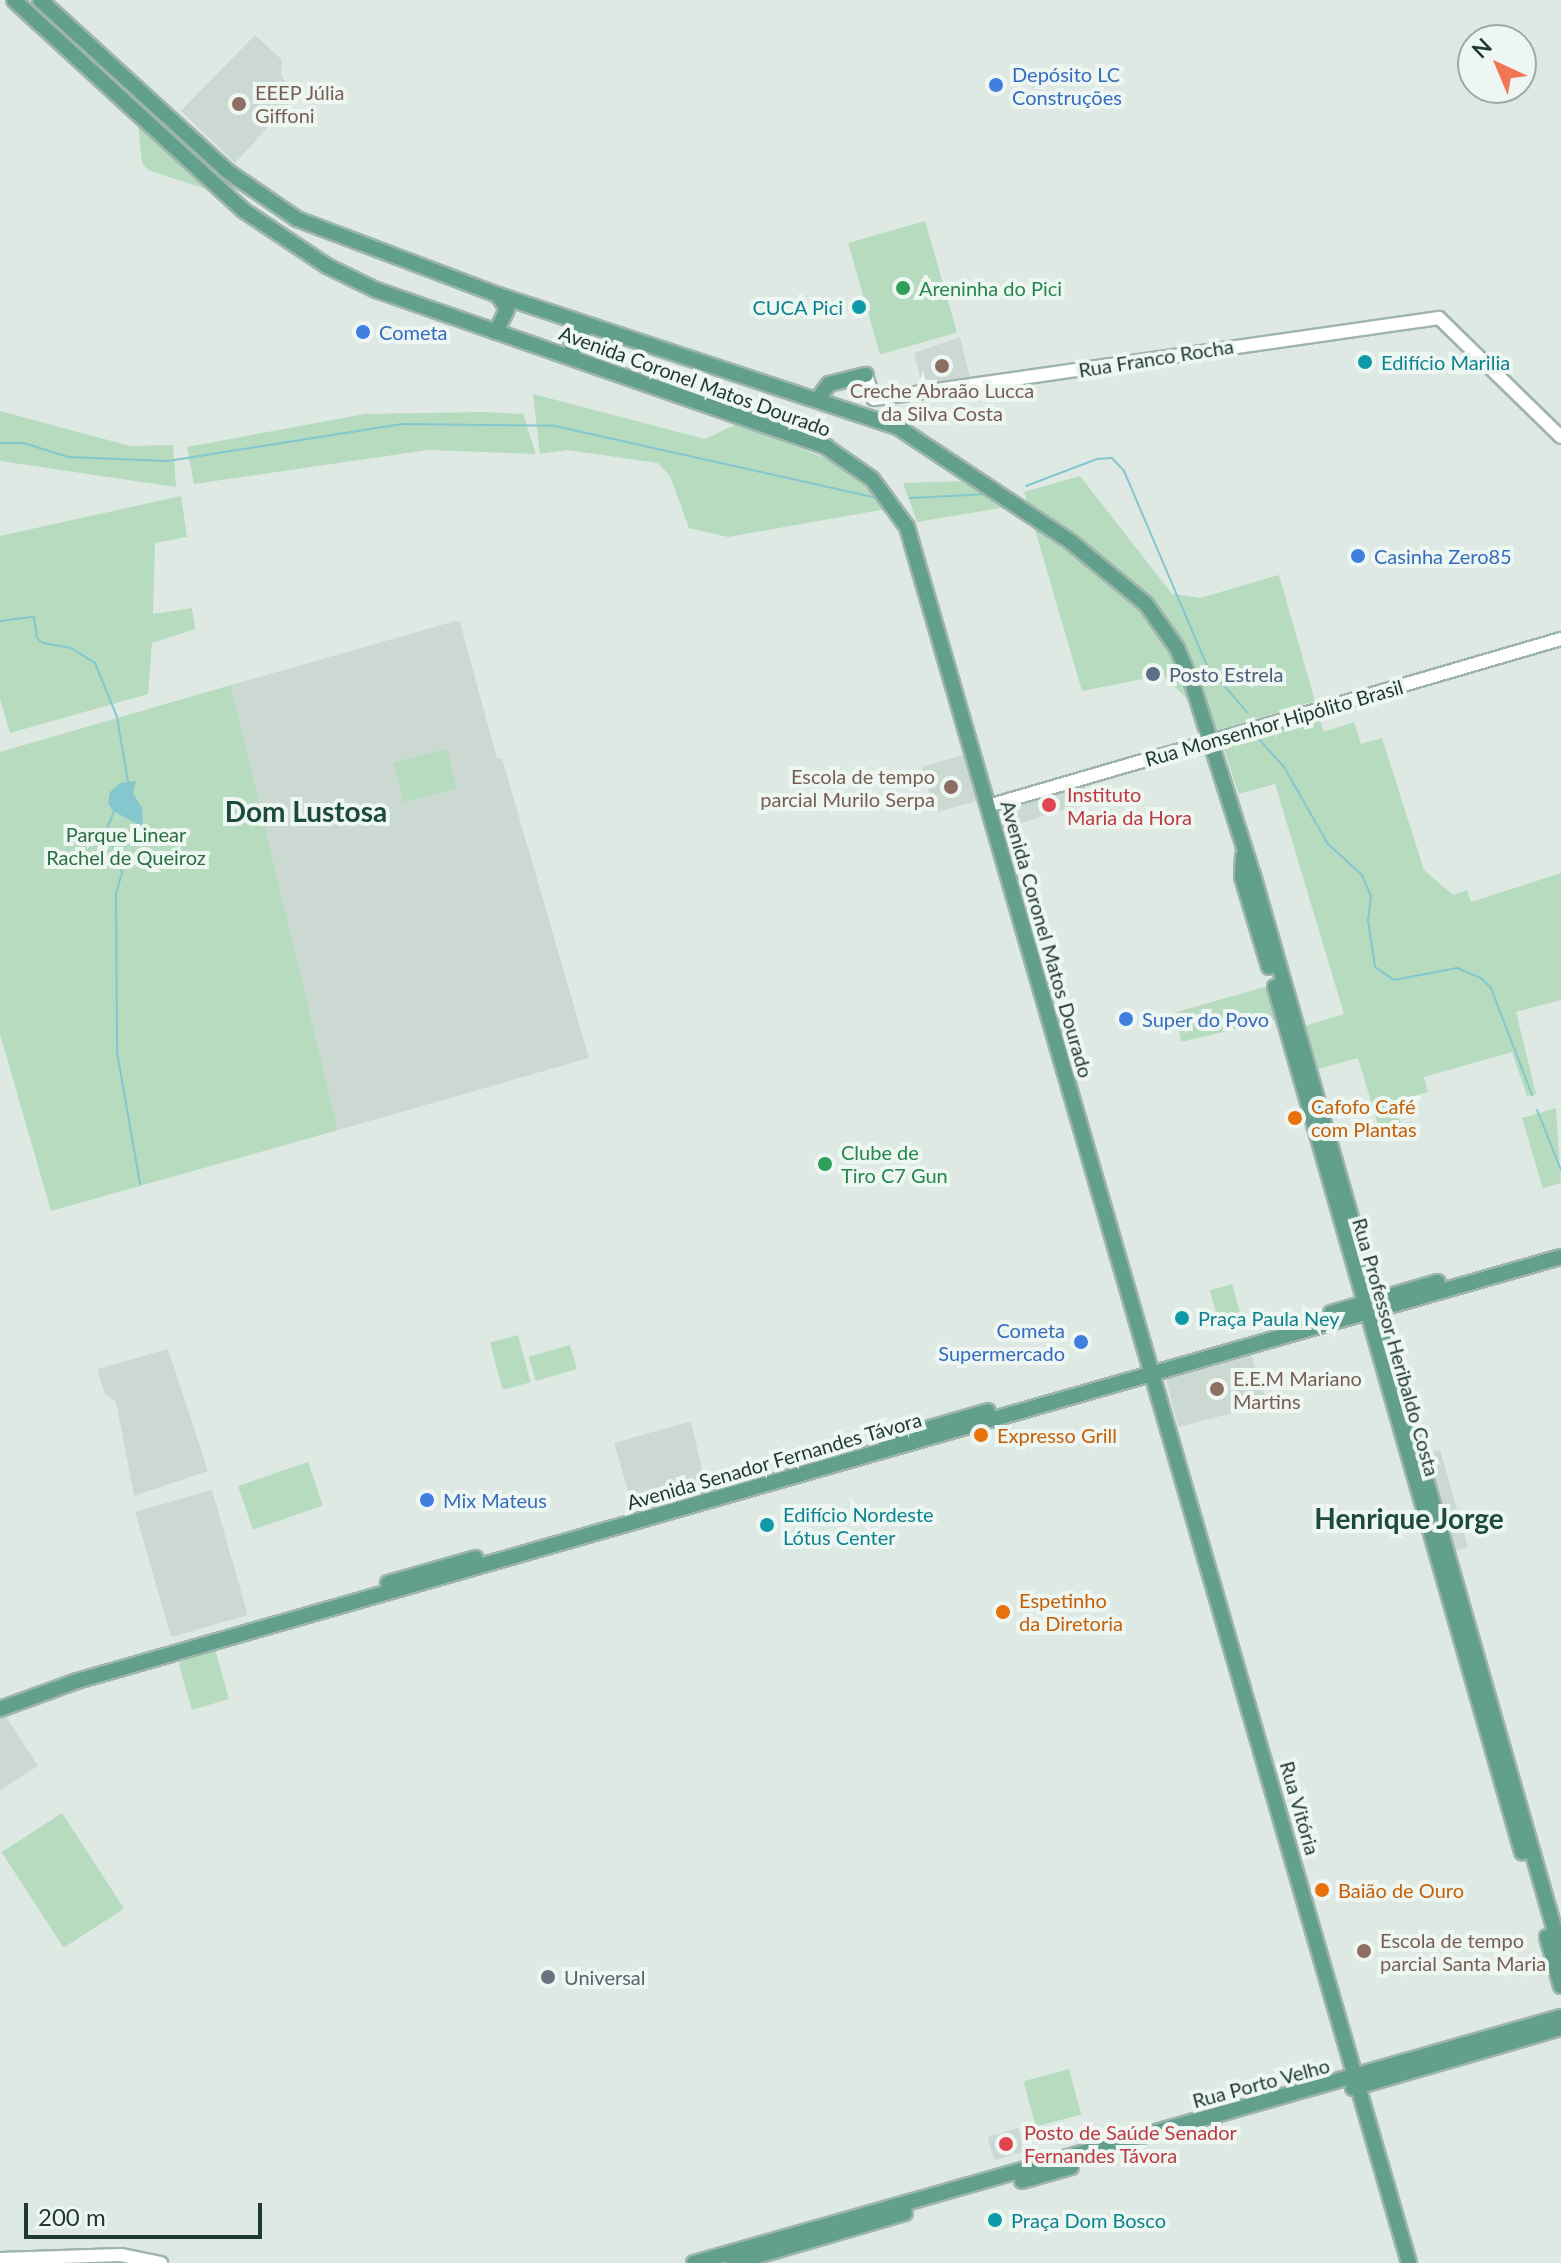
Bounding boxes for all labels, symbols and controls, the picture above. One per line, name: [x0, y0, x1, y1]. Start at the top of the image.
north arrow: [1457, 24, 1537, 104]
text: N: [1466, 32, 1497, 63]
place label: Depósito LC Construções: [1012, 62, 1122, 109]
marker: Depósito LC Construções: [987, 76, 1005, 94]
place label: EEEP Júlia Giffoni: [255, 80, 346, 127]
marker: EEEP Júlia Giffoni: [230, 95, 248, 113]
place label: Areninha do Pici: [919, 276, 1062, 300]
marker: Areninha do Pici: [894, 279, 912, 297]
place label: CUCA Pici: [752, 295, 843, 319]
marker: CUCA Pici: [850, 298, 868, 316]
place label: Cometa: [379, 320, 448, 344]
street label: Avenida Coronel Matos Dourado: [556, 321, 834, 441]
marker: Cometa: [354, 323, 372, 341]
street label: Rua Franco Rocha: [1077, 334, 1235, 382]
place label: Edifício Marilia: [1381, 350, 1510, 374]
marker: Edifício Marilia: [1356, 353, 1374, 371]
marker: Creche Abraão Lucca da Silva Costa: [933, 357, 951, 375]
place label: Creche Abraão Lucca da Silva Costa: [850, 378, 1034, 425]
place label: Casinha Zero85: [1374, 544, 1512, 568]
marker: Casinha Zero85: [1349, 547, 1367, 565]
place label: Posto Estrela: [1169, 662, 1283, 686]
marker: Posto Estrela: [1144, 665, 1162, 683]
street label: Rua Monsenhor Hipólito Brasil: [1142, 675, 1406, 771]
place label: Escola de tempo parcial Murilo Serpa: [760, 764, 935, 811]
marker: Escola de tempo parcial Murilo Serpa: [942, 778, 960, 796]
place label: Instituto Maria da Hora: [1067, 782, 1192, 829]
district label: Dom Lustosa: [225, 794, 387, 828]
marker: Instituto Maria da Hora: [1038, 794, 1060, 816]
street label: Avenida Coronel Matos Dourado: [996, 798, 1098, 1080]
park label: Parque Linear Rachel de Queiroz: [46, 823, 206, 870]
place label: Super do Povo: [1142, 1007, 1270, 1031]
marker: Super do Povo: [1117, 1010, 1135, 1028]
place label: Cafofo Café com Plantas: [1311, 1094, 1417, 1141]
marker: Cafofo Café com Plantas: [1286, 1109, 1304, 1127]
place label: Clube de Tiro C7 Gun: [841, 1140, 948, 1187]
marker: Clube de Tiro C7 Gun: [816, 1155, 834, 1173]
street label: Rua Professor Heribaldo Costa: [1348, 1215, 1444, 1479]
place label: Praça Paula Ney: [1198, 1306, 1340, 1330]
marker: Praça Paula Ney: [1173, 1309, 1191, 1327]
place label: Cometa Supermercado: [938, 1318, 1065, 1365]
marker: Cometa Supermercado: [1072, 1333, 1090, 1351]
place label: E.E.M Mariano Martins: [1233, 1366, 1362, 1413]
marker: E.E.M Mariano Martins: [1208, 1380, 1226, 1398]
street label: Avenida Senador Fernandes Távora: [623, 1407, 925, 1515]
place label: Expresso Grill: [997, 1423, 1117, 1447]
marker: Expresso Grill: [972, 1426, 990, 1444]
place label: Mix Mateus: [443, 1488, 547, 1512]
marker: Mix Mateus: [418, 1491, 436, 1509]
district label: Henrique Jorge: [1314, 1501, 1504, 1535]
place label: Edifício Nordeste Lótus Center: [783, 1502, 934, 1549]
marker: Edifício Nordeste Lótus Center: [758, 1516, 776, 1534]
place label: Espetinho da Diretoria: [1019, 1588, 1123, 1635]
marker: Espetinho da Diretoria: [994, 1603, 1012, 1621]
street label: Rua Vitória: [1275, 1758, 1325, 1858]
place label: Baião de Ouro: [1338, 1878, 1464, 1902]
marker: Baião de Ouro: [1313, 1881, 1331, 1899]
place label: Escola de tempo parcial Santa Maria: [1380, 1928, 1546, 1975]
marker: Escola de tempo parcial Santa Maria: [1355, 1942, 1373, 1960]
place label: Universal: [564, 1965, 646, 1989]
marker: Universal: [539, 1968, 557, 1986]
street label: Rua Porto Velho: [1189, 2053, 1333, 2113]
place label: Posto de Saúde Senador Fernandes Távora: [1024, 2120, 1237, 2167]
marker: Posto de Saúde Senador Fernandes Távora: [995, 2133, 1017, 2155]
scale bar: [28, 2187, 266, 2237]
text: 200 m: [38, 2202, 106, 2231]
place label: Praça Dom Bosco: [1011, 2208, 1166, 2232]
marker: Praça Dom Bosco: [986, 2211, 1004, 2229]

